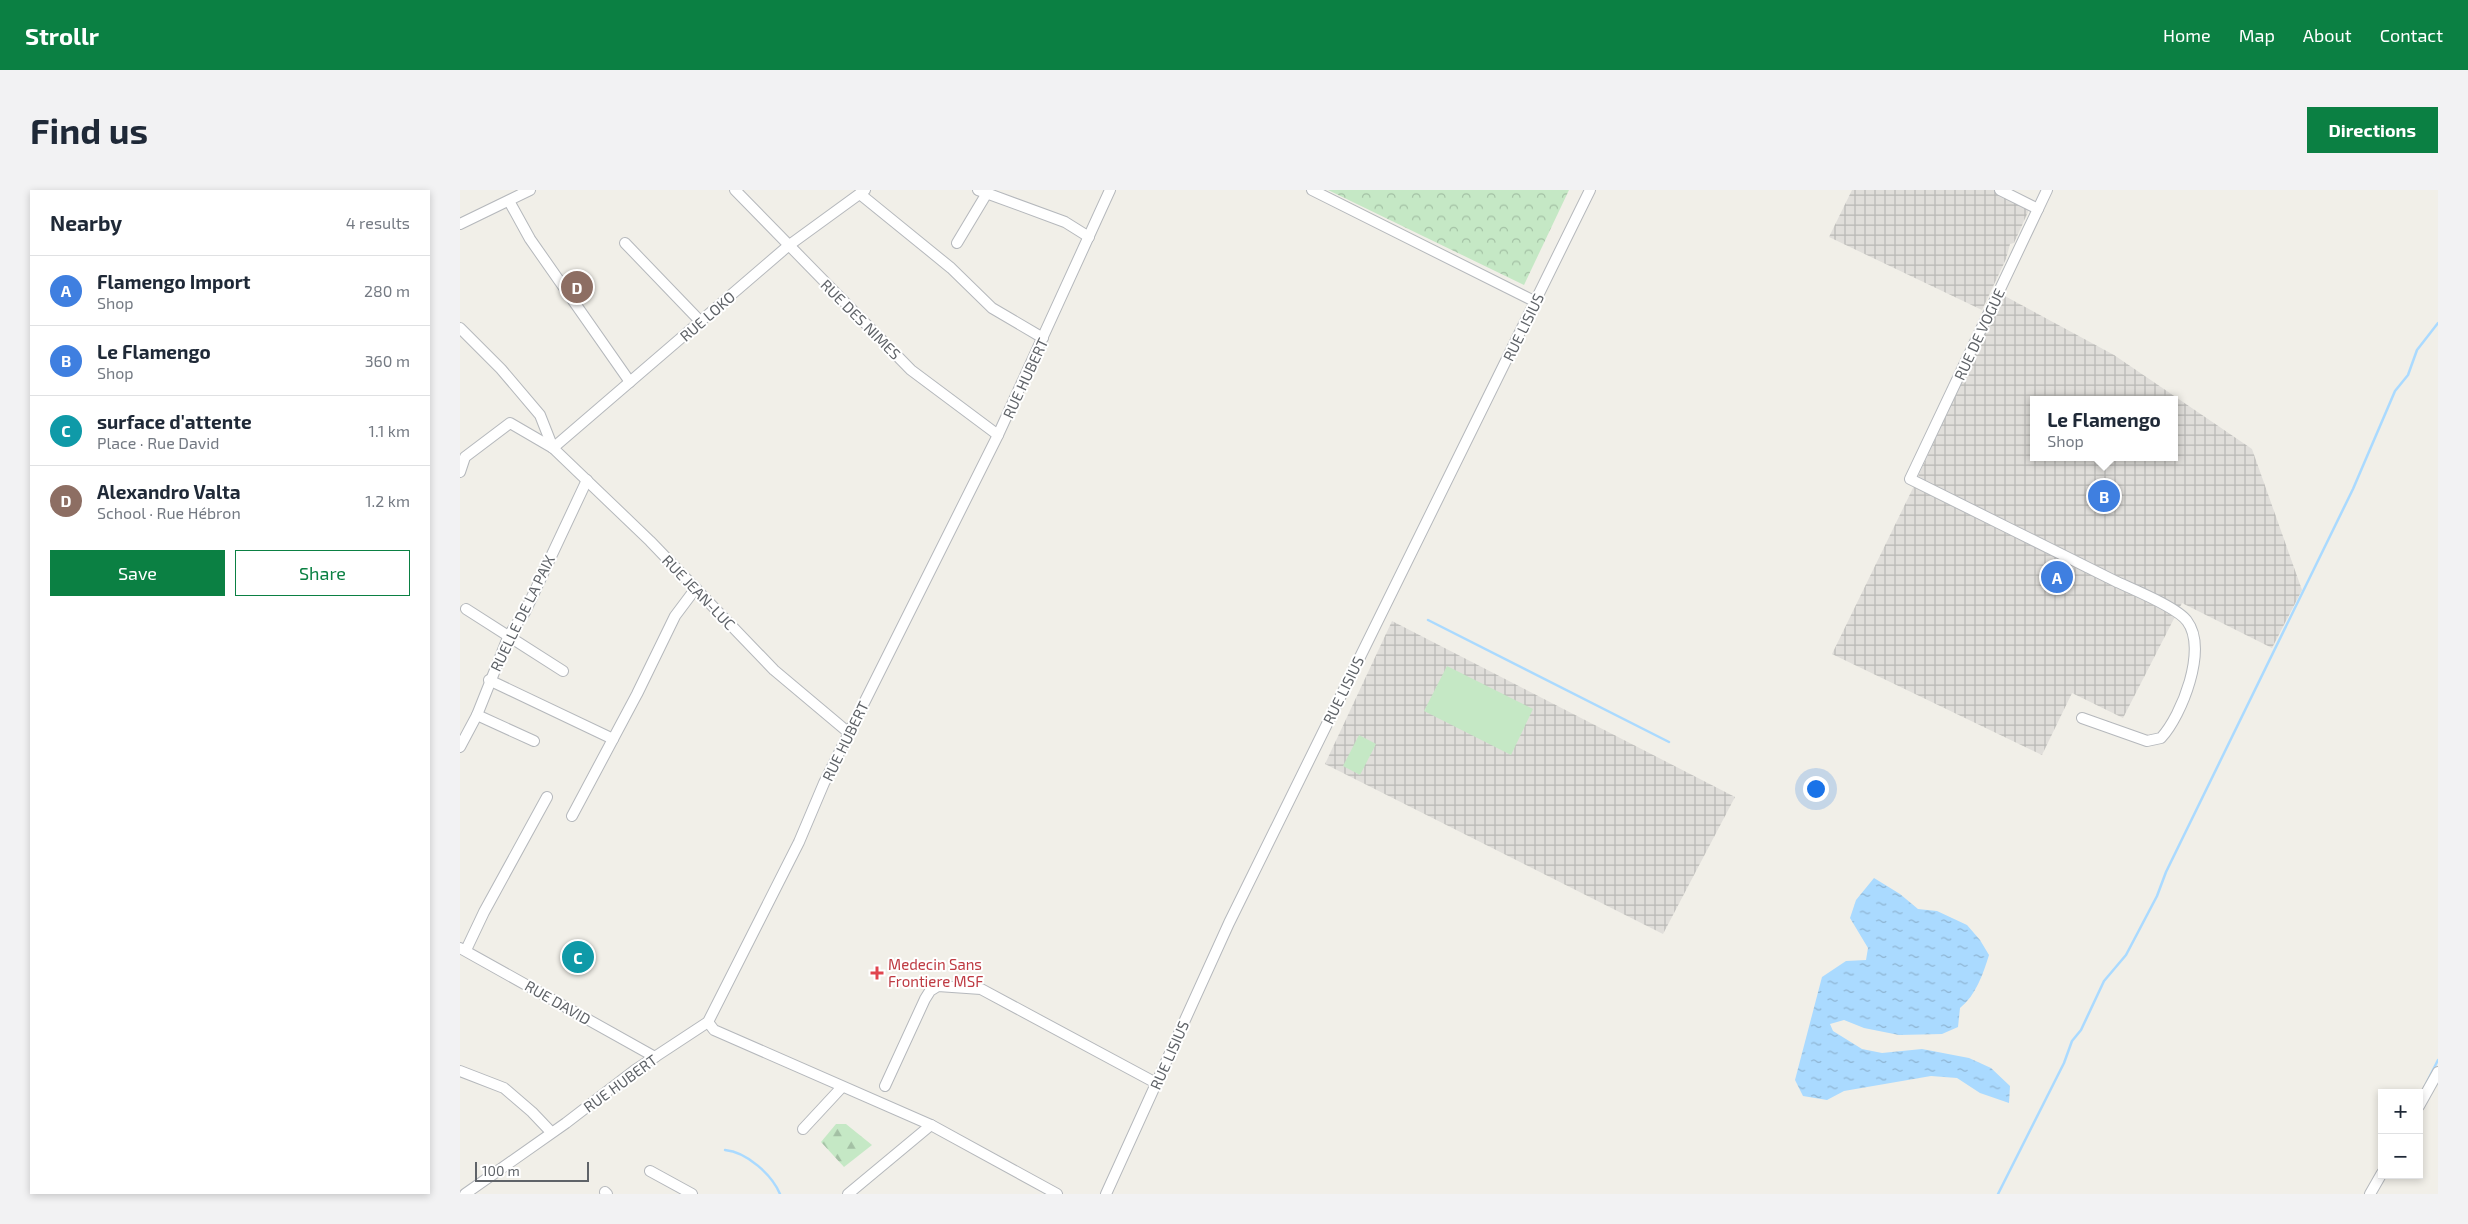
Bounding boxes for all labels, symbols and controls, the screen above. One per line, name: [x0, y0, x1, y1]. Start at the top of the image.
text: Strollr: [25, 21, 99, 50]
text: Home: [2163, 24, 2211, 46]
text: Map: [2239, 24, 2275, 46]
text: About: [2303, 24, 2352, 46]
text: Contact: [2380, 24, 2443, 46]
button: Directions: [2307, 107, 2438, 153]
text: Find us: [30, 109, 148, 151]
text: Nearby: [50, 210, 122, 235]
text: 4 results: [346, 213, 410, 232]
pin: D: [561, 268, 593, 306]
text: Flamengo Import: [97, 270, 251, 293]
street label: RUE DES NIMES: [817, 275, 905, 363]
text: A: [61, 281, 71, 300]
text: 280 m: [364, 281, 410, 300]
street label: RUE DE VOGUE: [1950, 285, 2008, 383]
street label: RUE LOKO: [676, 287, 738, 345]
street label: RUE LISIUS: [1499, 290, 1547, 364]
text: Shop: [97, 293, 134, 312]
street label: RUE HUBERT: [999, 335, 1052, 421]
text: Le Flamengo: [97, 340, 211, 363]
text: B: [61, 351, 71, 370]
text: 360 m: [365, 351, 410, 370]
text: Shop: [97, 363, 134, 382]
popup: [2030, 396, 2178, 461]
text: Le Flamengo: [2047, 408, 2161, 431]
text: surface d'attente: [97, 410, 252, 433]
text: C: [61, 421, 71, 440]
text: 1.1 km: [369, 421, 410, 440]
text: Shop: [2047, 431, 2084, 450]
text: Place · Rue David: [97, 433, 219, 452]
pin: B: [2088, 477, 2120, 515]
text: Alexandro Valta: [97, 480, 241, 503]
text: D: [61, 491, 71, 510]
text: 1.2 km: [365, 491, 410, 510]
text: School · Rue Hébron: [97, 503, 241, 522]
button: Save: [50, 550, 225, 596]
button: Share: [235, 550, 410, 596]
street label: RUE JEAN-LUC: [659, 551, 739, 633]
street label: RUELLE DE LA PAIX: [486, 552, 558, 674]
pin: A: [2041, 558, 2073, 596]
street label: RUE LISIUS: [1319, 653, 1367, 727]
street label: RUE HUBERT: [818, 698, 872, 784]
your location: [1803, 776, 1829, 802]
pin: C: [562, 938, 594, 976]
place label: Medecin Sans Frontiere MSF: [888, 955, 983, 990]
marker: Medecin Sans Frontiere MSF: [870, 966, 884, 980]
street label: RUE DAVID: [522, 976, 594, 1028]
street label: RUE LISIUS: [1146, 1018, 1192, 1092]
street label: RUE HUBERT: [580, 1050, 661, 1116]
map controls: [2378, 1089, 2423, 1179]
button: +: [2378, 1089, 2423, 1134]
button: −: [2378, 1134, 2423, 1179]
scale bar: [475, 1159, 589, 1182]
text: 100 m: [482, 1162, 520, 1179]

